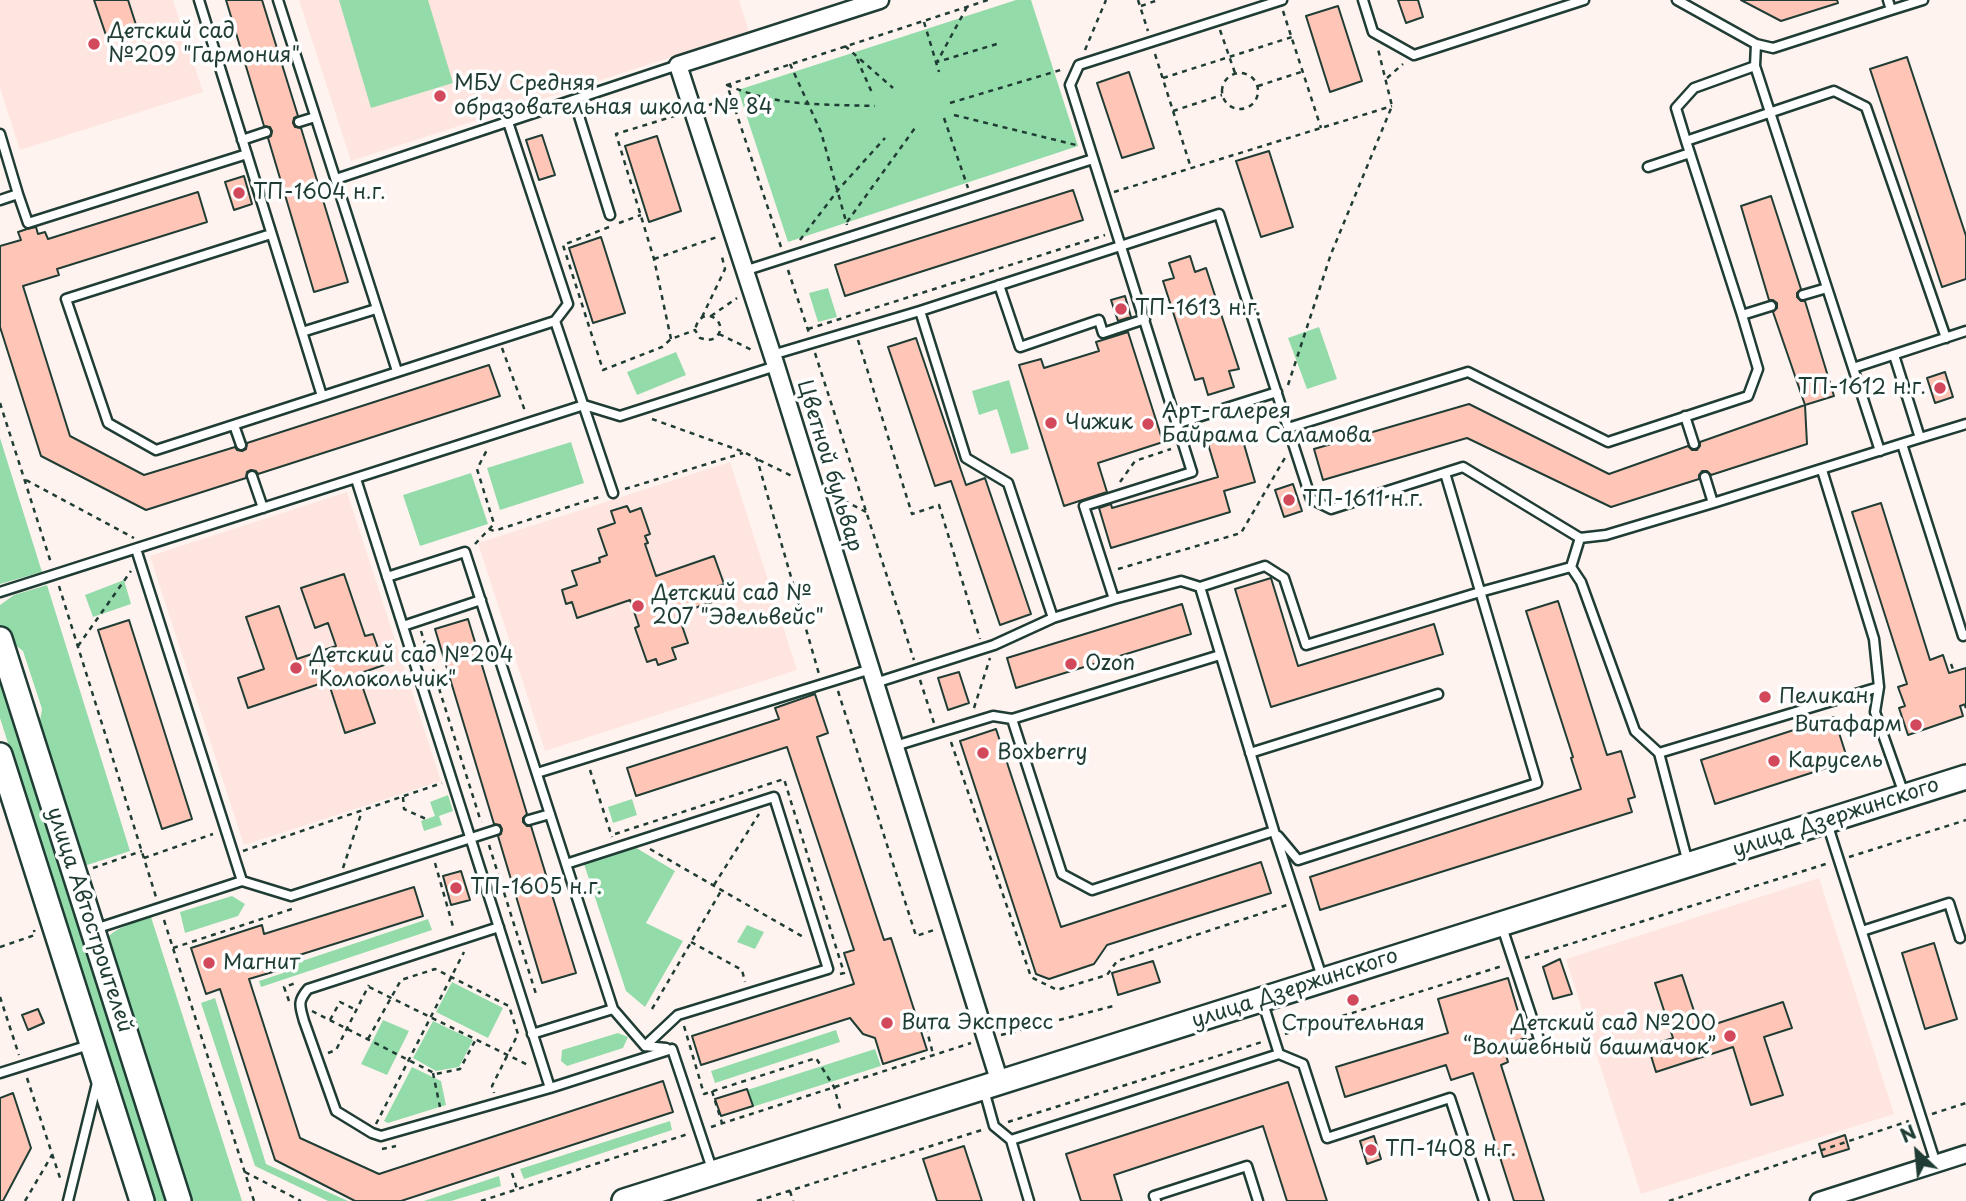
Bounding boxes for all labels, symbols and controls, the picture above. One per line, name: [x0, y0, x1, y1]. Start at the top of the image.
place label: Детский сад №209 "Гармония": [108, 19, 300, 69]
marker: Детский сад №209 "Гармония": [86, 36, 102, 52]
place label: МБУ Средняя образовательная школа № 84: [454, 71, 773, 121]
marker: МБУ Средняя образовательная школа № 84: [432, 88, 448, 104]
place label: ТП-1604 н.г.: [253, 180, 386, 206]
marker: ТП-1604 н.г.: [231, 185, 247, 201]
place label: ТП-1613 н.г.: [1135, 296, 1261, 322]
marker: ТП-1613 н.г.: [1113, 301, 1129, 317]
place label: ТП-1612 н.г.: [1798, 375, 1926, 401]
street label: Цветной бульвар: [791, 377, 867, 555]
marker: ТП-1612 н.г.: [1932, 380, 1948, 396]
place label: Арт-галерея Байрама Саламова: [1162, 399, 1371, 449]
place label: Чижик: [1065, 410, 1133, 436]
marker: Чижик: [1043, 415, 1059, 431]
marker: Арт-галерея Байрама Саламова: [1140, 416, 1156, 432]
place label: ТП-1611 н.г.: [1303, 487, 1424, 513]
marker: ТП-1611 н.г.: [1281, 492, 1297, 508]
place label: Детский сад № 207 "Эдельвейс": [652, 581, 824, 631]
marker: Детский сад № 207 "Эдельвейс": [630, 598, 646, 614]
place label: Детский сад №204 "Колокольчик": [310, 643, 514, 693]
place label: Ozon: [1085, 651, 1135, 677]
marker: Ozon: [1063, 656, 1079, 672]
marker: Детский сад №204 "Колокольчик": [288, 660, 304, 676]
place label: Пеликан: [1779, 684, 1869, 710]
marker: Пеликан: [1757, 689, 1773, 705]
place label: Витафарм: [1794, 712, 1902, 738]
marker: Витафарм: [1908, 717, 1924, 733]
place label: Boxberry: [997, 740, 1088, 766]
marker: Boxberry: [975, 745, 991, 761]
place label: Карусель: [1788, 748, 1883, 774]
marker: Карусель: [1766, 753, 1782, 769]
street label: улица Дзержинского: [1730, 773, 1942, 863]
street label: улица Автостроителей: [41, 804, 137, 1036]
place label: ТП-1605 н.г.: [470, 875, 602, 901]
marker: ТП-1605 н.г.: [448, 880, 464, 896]
street label: улица Дзержинского: [1189, 944, 1401, 1034]
place label: Магнит: [223, 950, 300, 976]
marker: Магнит: [201, 955, 217, 971]
marker: Строительная: [1345, 992, 1361, 1008]
place label: Вита Экспресс: [901, 1010, 1053, 1036]
place label: Строительная: [1281, 1011, 1425, 1037]
place label: Детский сад №200 “Волшебный башмачок”: [1463, 1011, 1716, 1061]
marker: Вита Экспресс: [879, 1015, 895, 1031]
marker: Детский сад №200 “Волшебный башмачок”: [1722, 1028, 1738, 1044]
north arrow: [1882, 1117, 1952, 1187]
text: N: [1895, 1117, 1921, 1149]
place label: ТП-1408 н.г.: [1385, 1137, 1516, 1163]
marker: ТП-1408 н.г.: [1363, 1142, 1379, 1158]

